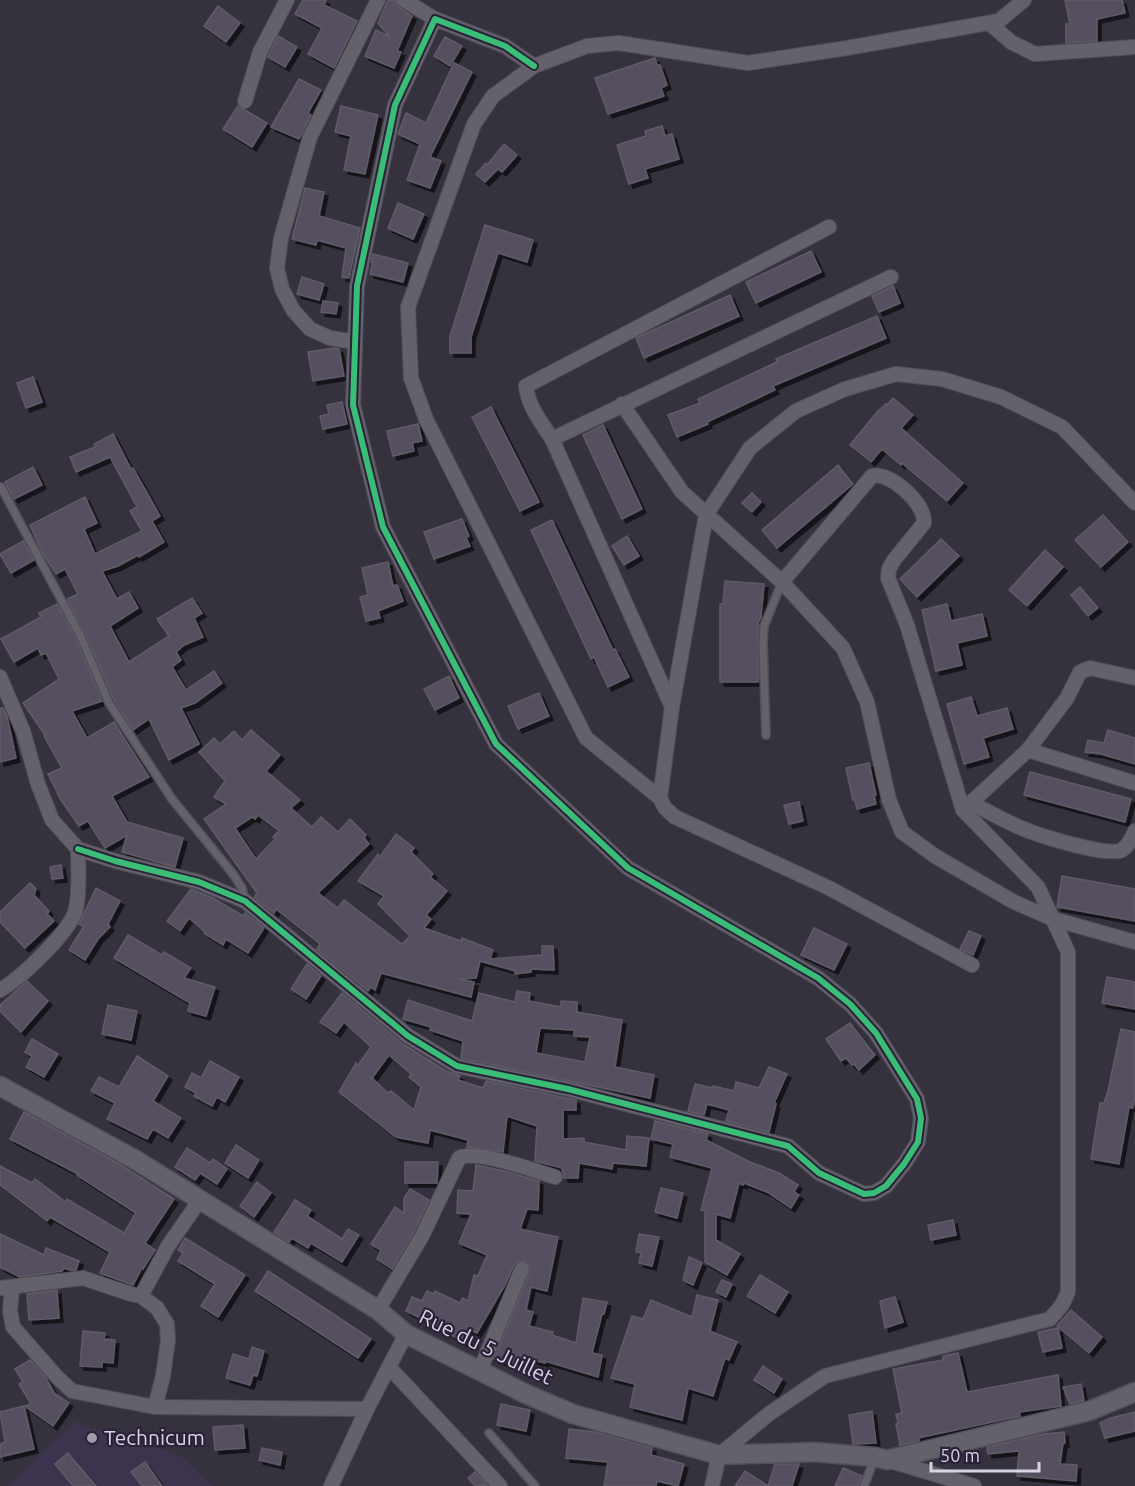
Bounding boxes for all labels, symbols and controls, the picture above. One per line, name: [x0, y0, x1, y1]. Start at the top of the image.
street label: Rue du 5 Juillet: [416, 1303, 557, 1389]
place label: Technicum: [104, 1425, 205, 1449]
marker: Technicum: [85, 1431, 99, 1445]
scale bar: [931, 1435, 1039, 1473]
text: 50 m: [940, 1445, 980, 1465]

